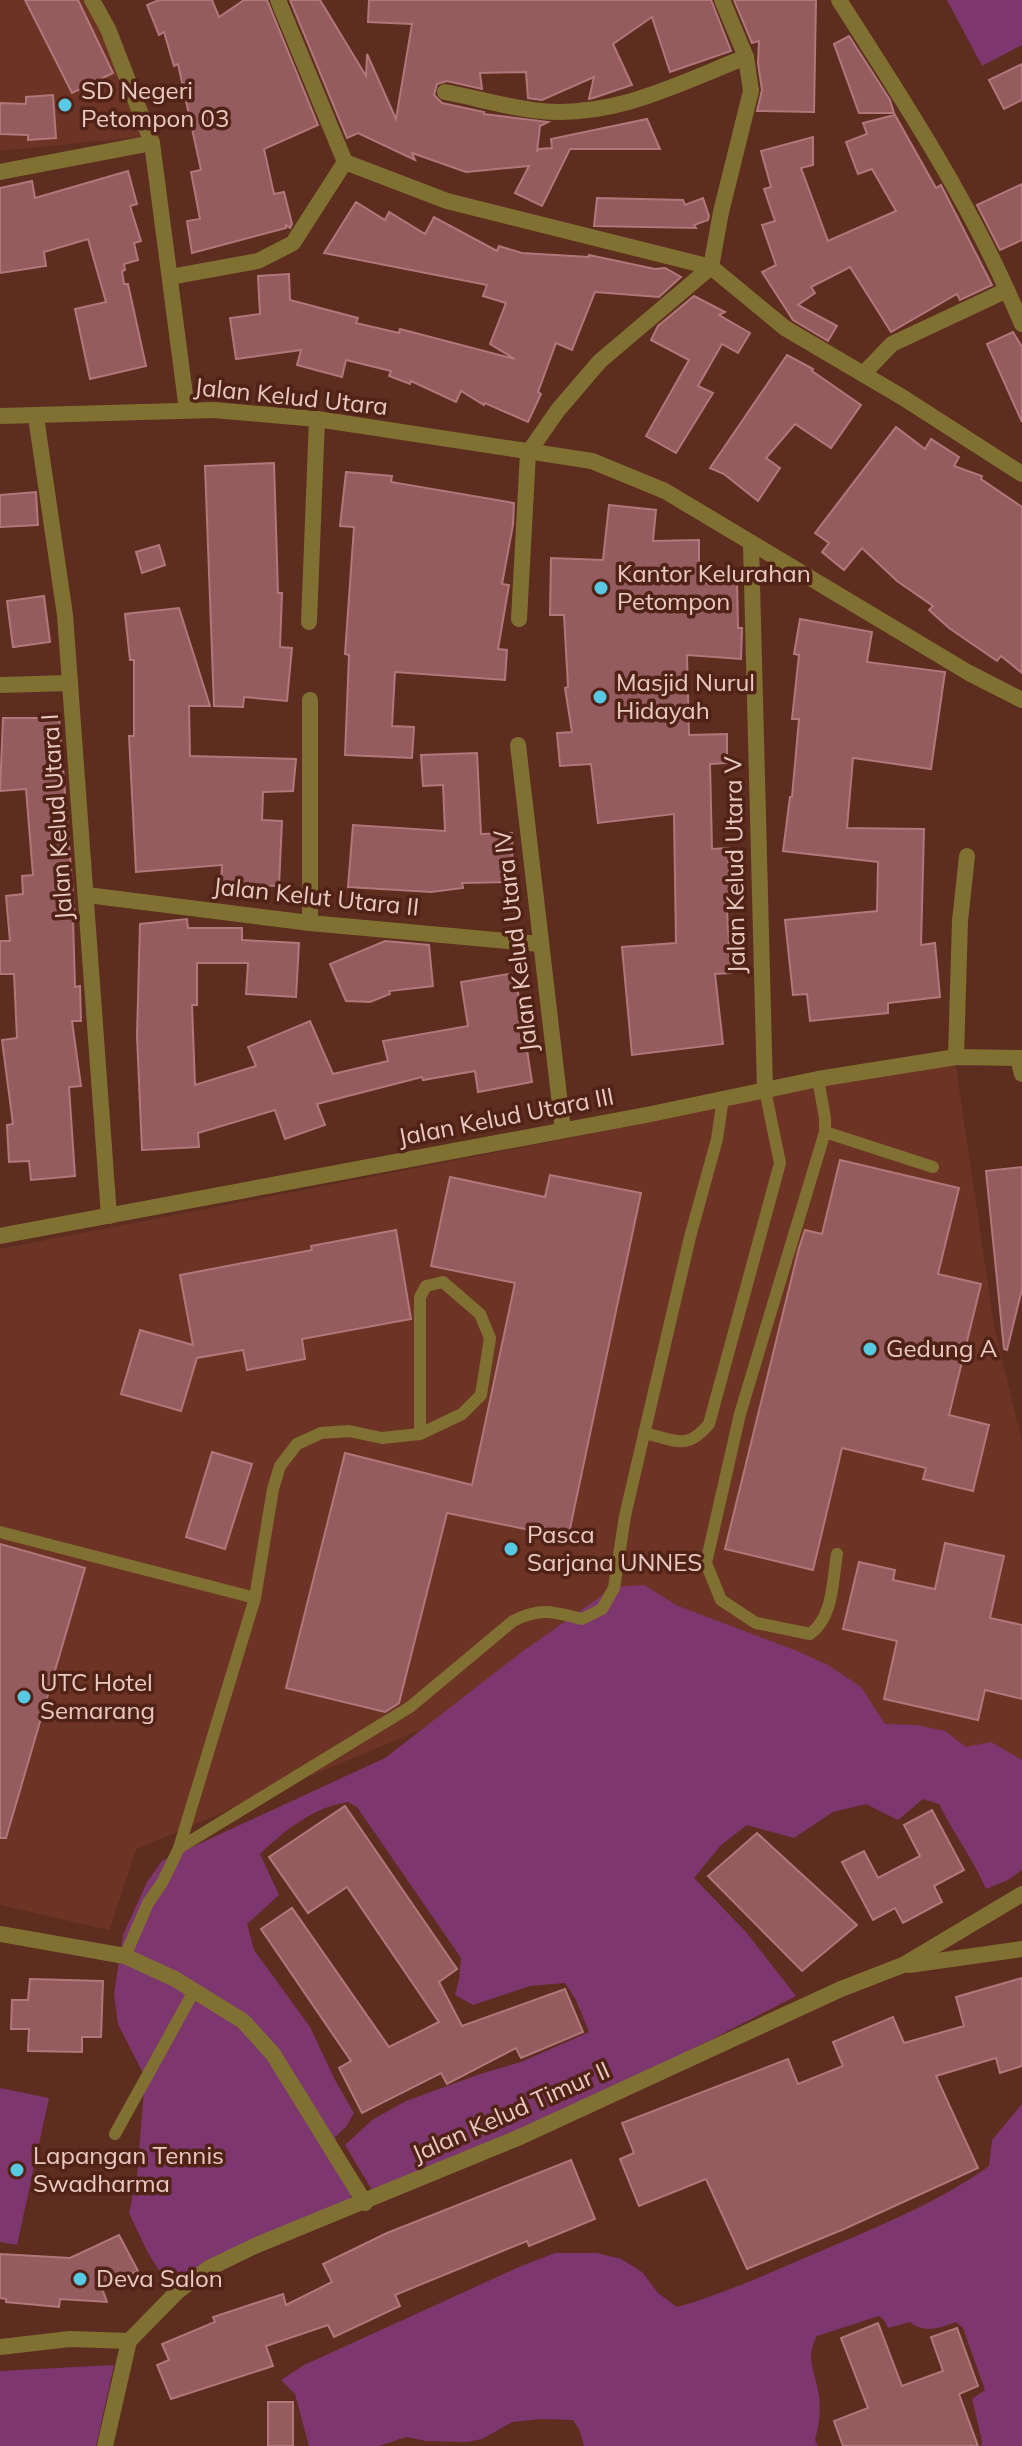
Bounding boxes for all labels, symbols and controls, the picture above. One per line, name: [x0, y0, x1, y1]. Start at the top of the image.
place label: SD Negeri Petompon 03: [81, 75, 229, 133]
marker: SD Negeri Petompon 03: [56, 96, 74, 114]
street label: Jalan Kelud Utara: [193, 371, 389, 421]
place label: Kantor Kelurahan Petompon: [617, 558, 811, 616]
marker: Kantor Kelurahan Petompon: [592, 579, 610, 597]
place label: Masjid Nurul Hidayah: [616, 667, 755, 725]
marker: Masjid Nurul Hidayah: [591, 688, 609, 706]
street label: Jalan Kelud Utara I: [34, 713, 78, 921]
street label: Jalan Kelud Utara V: [717, 756, 751, 974]
street label: Jalan Kelud Utara IV: [486, 828, 544, 1054]
street label: Jalan Kelut Utara II: [212, 870, 421, 922]
street label: Jalan Kelud Utara III: [395, 1080, 616, 1152]
place label: Gedung A: [886, 1333, 998, 1363]
marker: Gedung A: [861, 1340, 879, 1358]
place label: Pasca Sarjana UNNES: [527, 1519, 702, 1577]
marker: Pasca Sarjana UNNES: [502, 1540, 520, 1558]
place label: UTC Hotel Semarang: [40, 1667, 155, 1725]
marker: UTC Hotel Semarang: [15, 1688, 33, 1706]
street label: Jalan Kelud Timur II: [407, 2054, 614, 2168]
place label: Lapangan Tennis Swadharma: [33, 2140, 224, 2198]
marker: Lapangan Tennis Swadharma: [8, 2161, 26, 2179]
place label: Deva Salon: [96, 2263, 223, 2293]
marker: Deva Salon: [71, 2270, 89, 2288]

